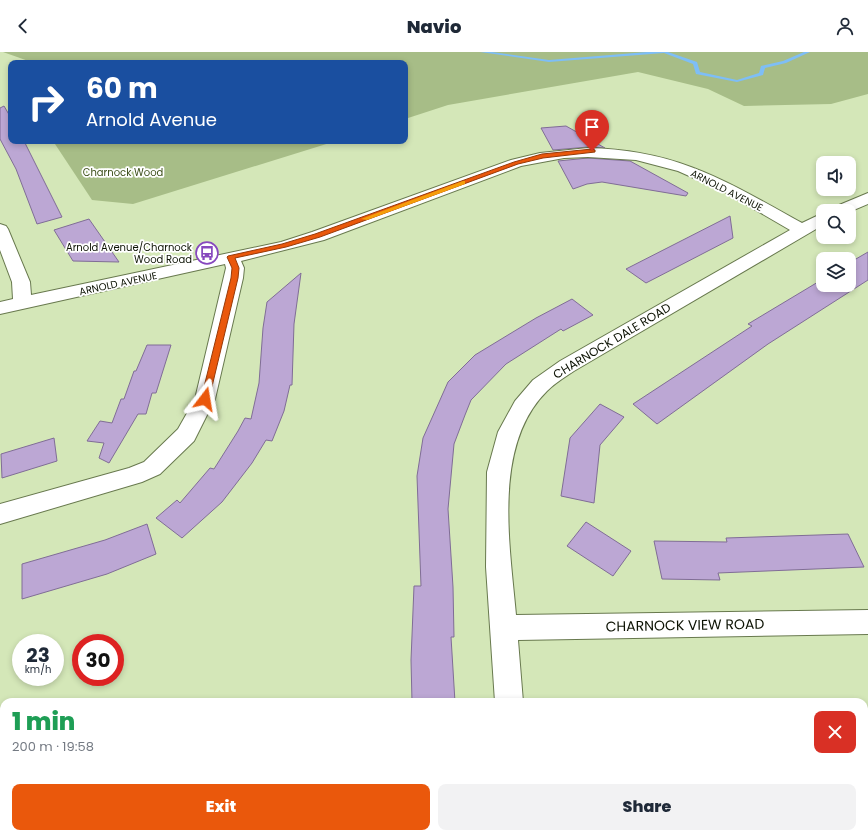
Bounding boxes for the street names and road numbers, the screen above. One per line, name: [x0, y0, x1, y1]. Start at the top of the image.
street label: ARNOLD AVENUE: [688, 166, 766, 215]
street label: ARNOLD AVENUE: [78, 268, 158, 299]
street label: CHARNOCK DALE ROAD: [550, 299, 674, 383]
street label: CHARNOCK VIEW ROAD: [606, 614, 765, 636]

